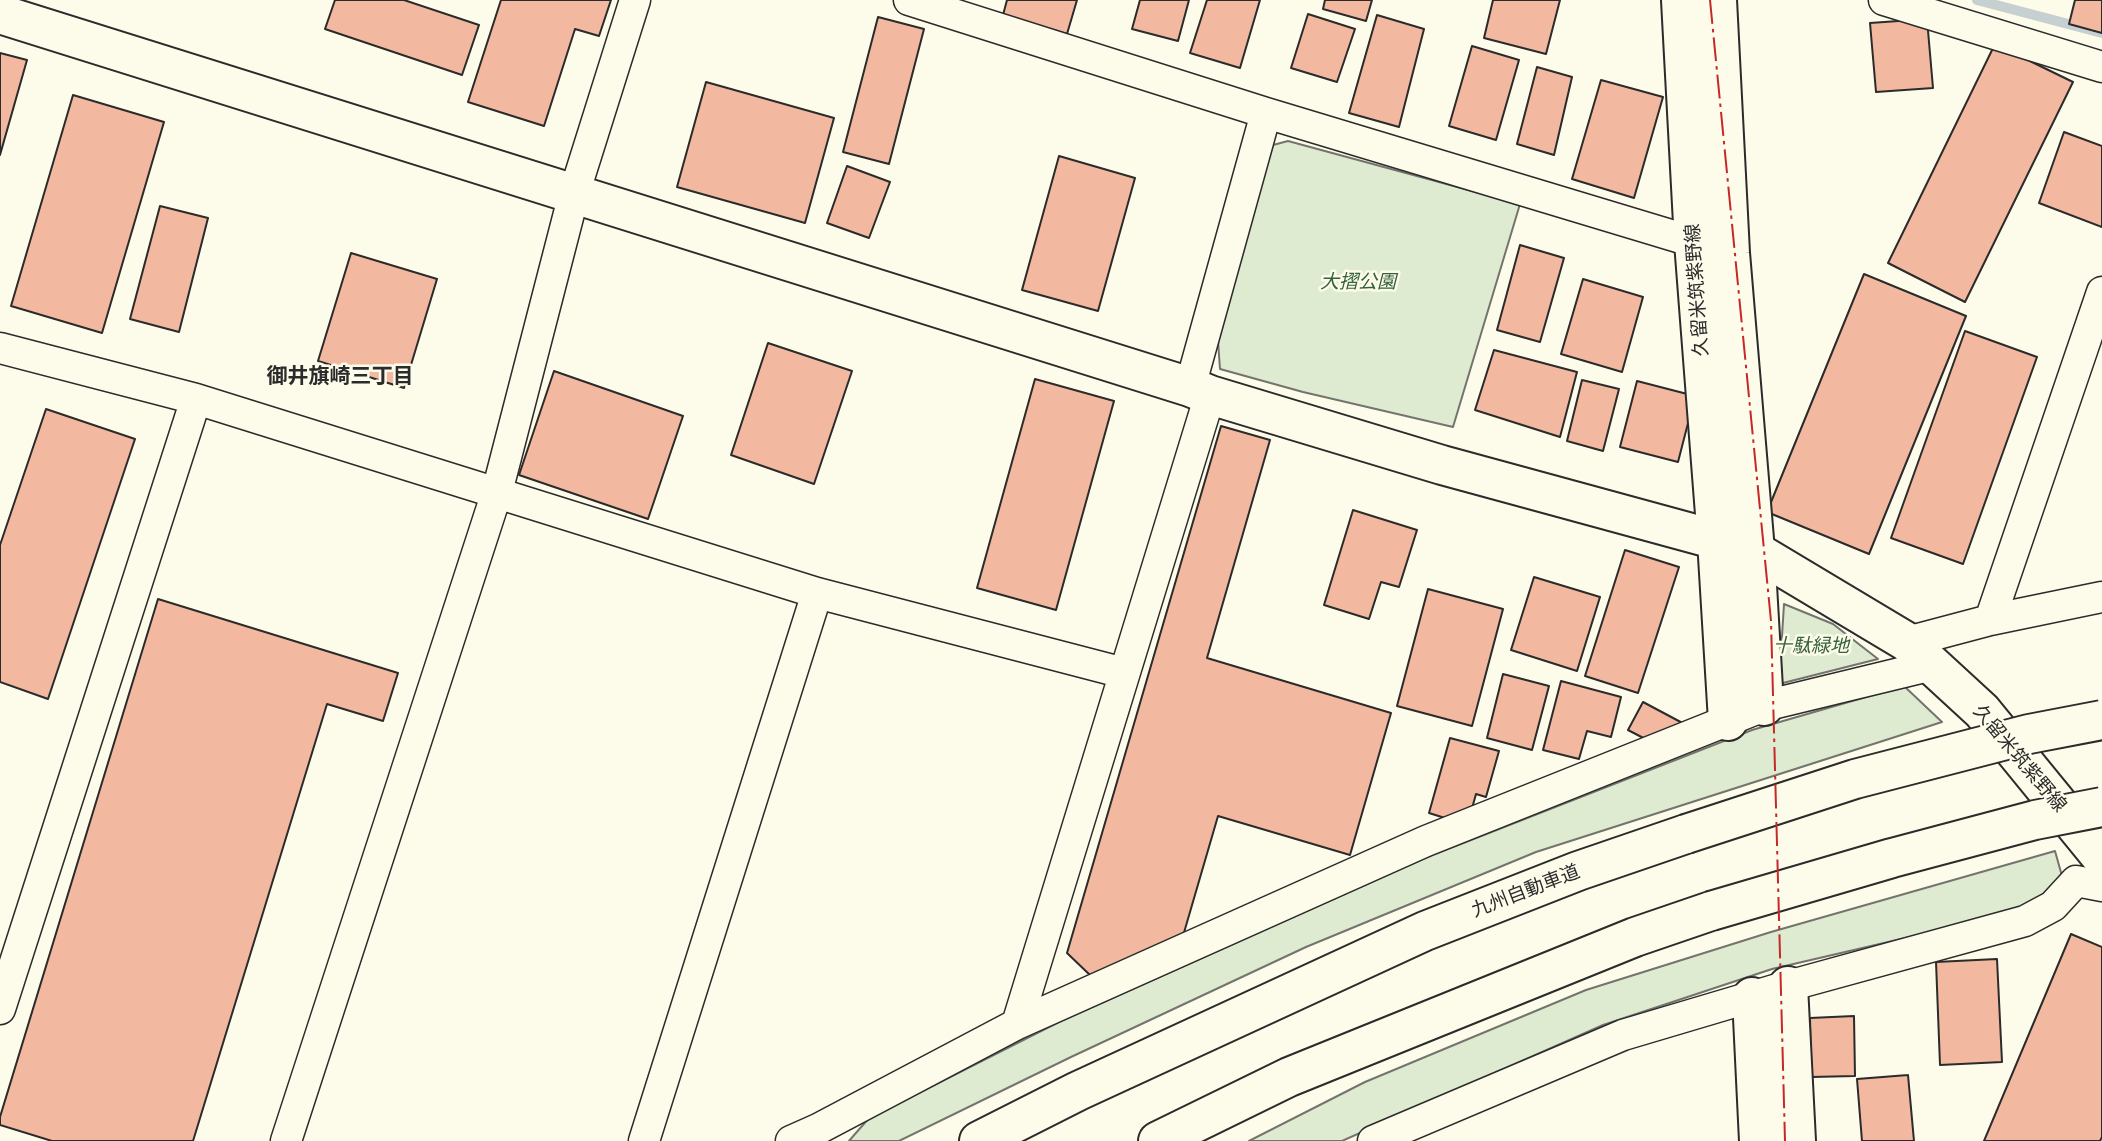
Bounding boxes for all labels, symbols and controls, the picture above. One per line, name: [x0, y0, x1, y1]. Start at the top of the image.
street label: 久留米筑紫野線: [1682, 223, 1714, 357]
park label: 大摺公園: [1320, 272, 1396, 294]
district label: 御井旗崎三丁目: [267, 365, 413, 391]
park label: 十駄緑地: [1773, 636, 1849, 658]
street label: 久留米筑紫野線: [1968, 701, 2070, 817]
street label: 九州自動車道: [1469, 861, 1583, 923]

